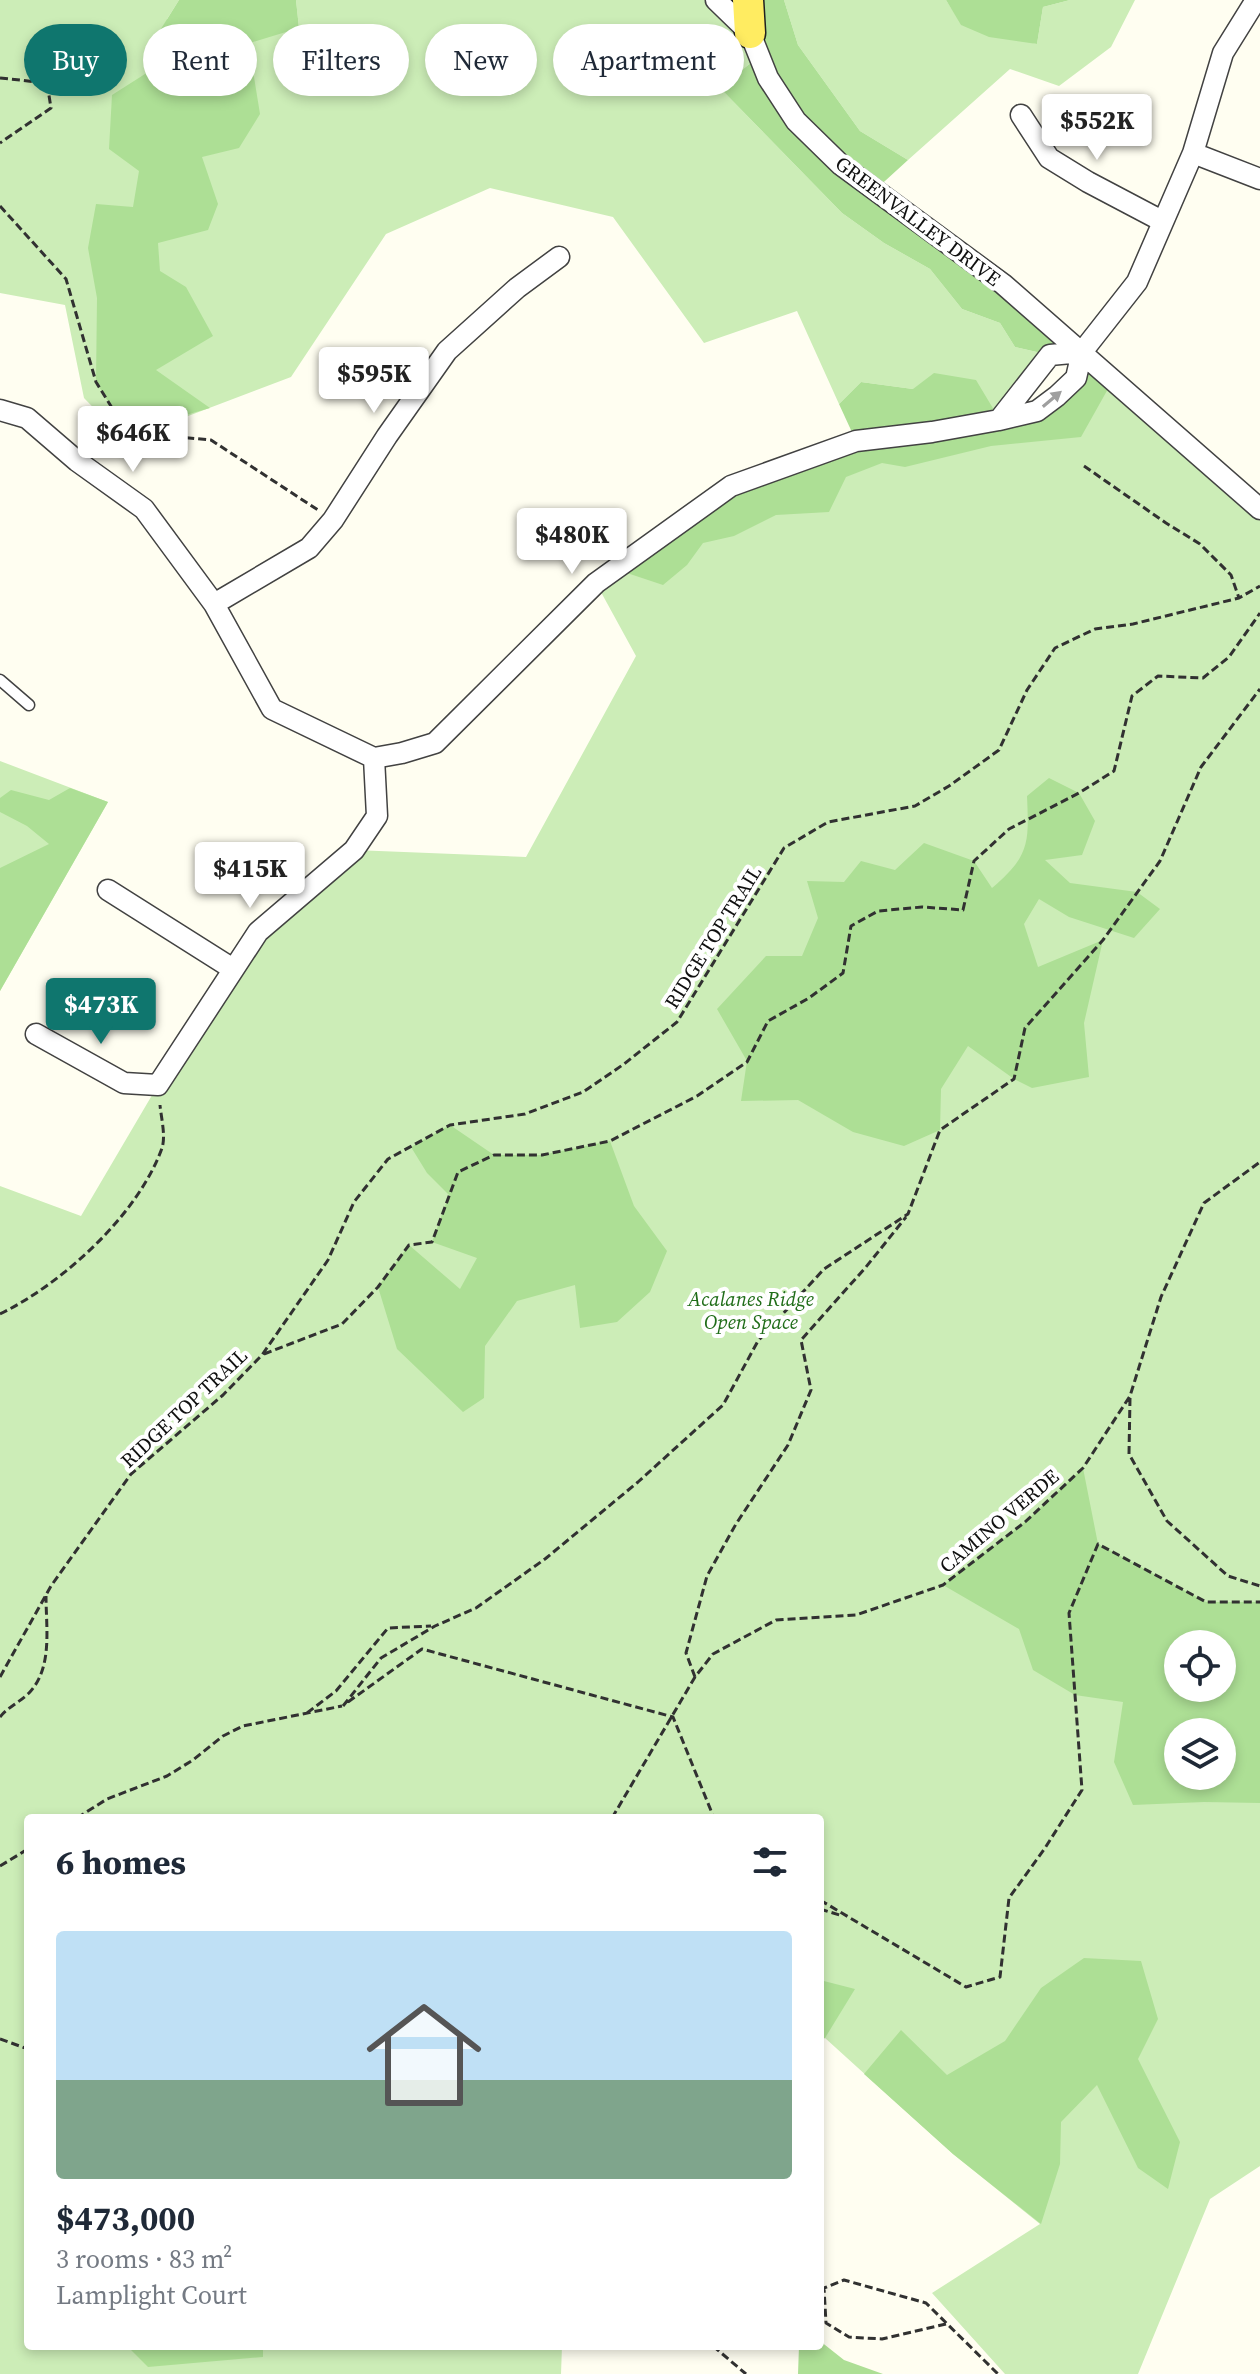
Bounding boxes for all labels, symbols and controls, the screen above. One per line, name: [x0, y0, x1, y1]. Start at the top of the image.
chip: Buy: [24, 24, 127, 96]
chip: Rent: [143, 24, 257, 96]
chip: Filters: [273, 24, 409, 96]
chip: New: [425, 24, 537, 96]
chip: Apartment: [553, 24, 744, 96]
pin: $552K: [1041, 94, 1153, 162]
text: $552K: [1060, 102, 1134, 138]
street label: GREENVALLEY DRIVE: [829, 149, 1007, 293]
pin: $595K: [318, 347, 430, 415]
text: $595K: [337, 355, 411, 391]
one-way arrow: [1042, 391, 1062, 408]
pin: $646K: [77, 406, 189, 474]
text: $646K: [96, 414, 170, 450]
pin: $480K: [516, 508, 628, 576]
text: $480K: [535, 516, 609, 552]
pin: $415K: [194, 842, 306, 910]
text: $415K: [213, 850, 287, 886]
street label: RIDGE TOP TRAIL: [658, 860, 768, 1014]
pin: $473K: [45, 978, 157, 1046]
text: $473K: [64, 986, 138, 1022]
park label: Acalanes Ridge Open Space: [687, 1285, 814, 1336]
street label: RIDGE TOP TRAIL: [115, 1342, 254, 1474]
street label: CAMINO VERDE: [933, 1463, 1065, 1579]
map controls: [1164, 1630, 1236, 1790]
button: locate: [1164, 1630, 1236, 1702]
button: layers: [1164, 1718, 1236, 1790]
text: 6 homes: [56, 1839, 186, 1885]
icon: filters: [748, 1840, 792, 1884]
icon: home: [352, 1983, 496, 2127]
text: $473,000: [56, 2195, 195, 2241]
text: 3 rooms · 83 m²: [56, 2241, 232, 2277]
text: Lamplight Court: [56, 2277, 247, 2313]

